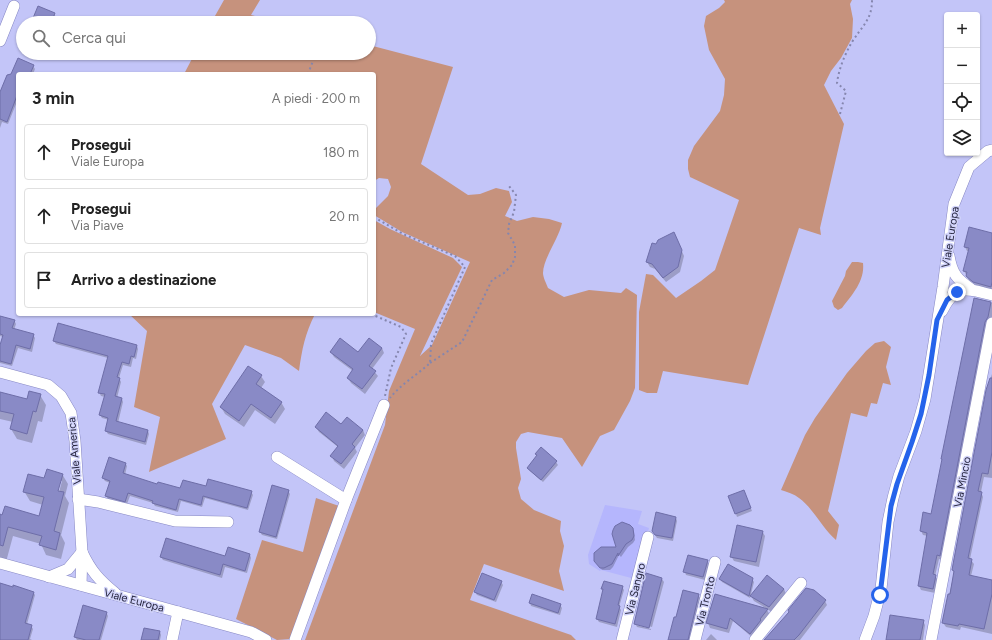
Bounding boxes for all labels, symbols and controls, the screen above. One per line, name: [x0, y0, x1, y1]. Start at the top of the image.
map controls: [944, 12, 980, 156]
button: +: [944, 12, 980, 48]
search box: [16, 16, 376, 60]
icon: search: [30, 27, 52, 49]
text: Cerca qui: [62, 29, 126, 47]
button: −: [944, 48, 980, 84]
button: locate: [944, 84, 980, 120]
text: 3 min: [32, 88, 74, 108]
text: A piedi · 200 m: [272, 91, 360, 106]
button: layers: [944, 120, 980, 156]
text: Prosegui: [71, 136, 131, 154]
icon: ahead: [33, 141, 55, 163]
text: 180 m: [323, 145, 359, 160]
text: Viale Europa: [71, 154, 144, 169]
text: Prosegui: [71, 200, 131, 218]
icon: ahead: [33, 205, 55, 227]
street label: Viale Europa: [939, 206, 962, 269]
text: 20 m: [329, 209, 359, 224]
text: Via Piave: [71, 218, 124, 233]
icon: arrive: [33, 269, 55, 291]
text: Arrivo a destinazione: [71, 271, 216, 289]
route end: [948, 283, 966, 301]
street label: Viale America: [65, 417, 84, 485]
street label: Via Mincio: [951, 456, 974, 509]
street label: Via Sangro: [623, 562, 648, 617]
street label: Via Tronto: [693, 575, 718, 627]
street label: Viale Europa: [102, 586, 165, 615]
route start: [871, 586, 889, 604]

